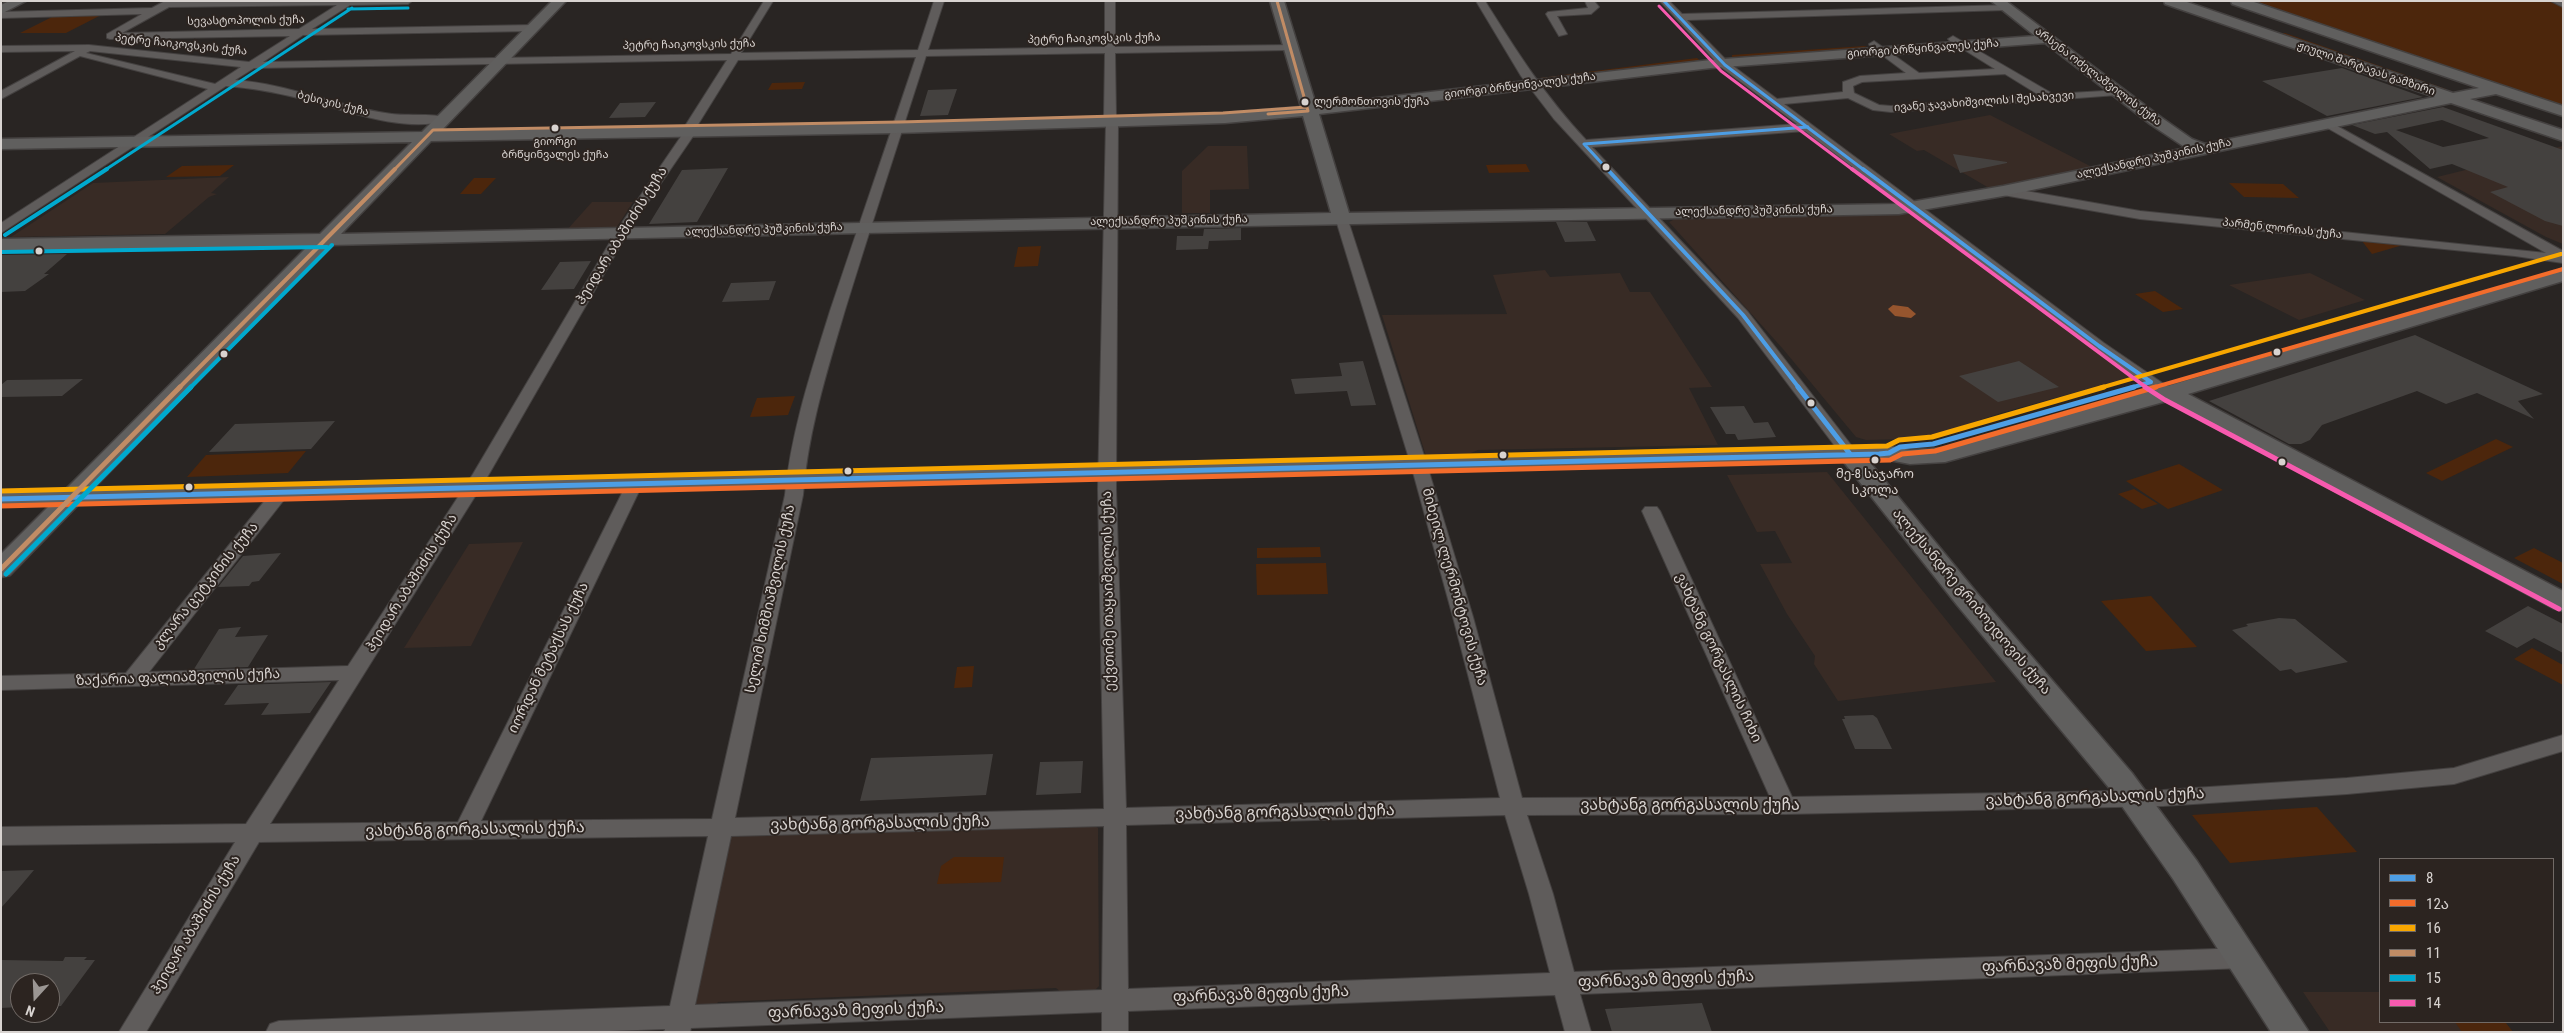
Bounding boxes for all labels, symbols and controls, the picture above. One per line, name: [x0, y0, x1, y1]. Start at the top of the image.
street label: სევასტოპოლის ქუჩა: [187, 13, 305, 29]
street label: არსენა ოძელაშვილის ქუჩა: [2032, 25, 2164, 129]
street label: პეტრე ჩაიკოვსკის ქუჩა: [114, 31, 248, 59]
street label: პეტრე ჩაიკოვსკის ქუჩა: [1027, 31, 1161, 47]
street label: პეტრე ჩაიკოვსკის ქუჩა: [622, 37, 756, 53]
street label: გიორგი ბრწყინვალეს ქუჩა: [1847, 37, 1999, 61]
street label: ჟიული შარტავას გამზირი: [2295, 39, 2437, 99]
street label: გიორგი ბრწყინვალეს ქუჩა: [1444, 70, 1596, 102]
street label: ბესიკის ქუჩა: [296, 89, 370, 119]
street label: ივანე ჯავახიშვილის I შესახვევი: [1894, 89, 2074, 115]
place label: ლერმონთოვის ქუჩა: [1314, 95, 1429, 109]
marker: ლერმონთოვის ქუჩა: [1300, 97, 1310, 107]
marker: გიორგი ბრწყინვალეს ქუჩა: [550, 123, 560, 133]
place label: გიორგი ბრწყინვალეს ქუჩა: [502, 135, 608, 161]
street label: ალექსანდრე პუშკინის ქუჩა: [2076, 136, 2232, 182]
unlabelled marker: [1601, 162, 1611, 172]
street label: ჰეიდარ აბაშიძის ქუჩა: [573, 164, 671, 308]
street label: ალექსანდრე პუშკინის ქუჩა: [1675, 203, 1833, 219]
street label: ალექსანდრე პუშკინის ქუჩა: [1090, 213, 1248, 229]
street label: პარმენ ლორიას ქუჩა: [2222, 216, 2342, 242]
street label: ალექსანდრე პუშკინის ქუჩა: [685, 221, 843, 239]
unlabelled marker: [34, 246, 44, 256]
unlabelled marker: [2272, 347, 2282, 357]
unlabelled marker: [219, 349, 229, 359]
unlabelled marker: [1806, 398, 1816, 408]
unlabelled marker: [1498, 450, 1508, 460]
marker: მე-8 საჯარო სკოლა: [1870, 455, 1880, 465]
unlabelled marker: [2277, 457, 2287, 467]
unlabelled marker: [843, 466, 853, 476]
place label: მე-8 საჯარო სკოლა: [1836, 467, 1914, 498]
unlabelled marker: [184, 482, 194, 492]
street label: მიხეილ ლერმონტოვის ქუჩა: [1418, 486, 1490, 688]
street label: ექვთიმე თაყაიშვილის ქუჩა: [1099, 491, 1119, 691]
street label: სელიმ ხიმშიაშვილის ქუჩა: [743, 503, 799, 695]
street label: ალექსანდრე გრიბოედოვის ქუჩა: [1888, 506, 2054, 698]
street label: ჰეიდარ აბაშიძის ქუჩა: [363, 511, 461, 655]
street label: კლარა ცეტკინის ქუჩა: [150, 519, 262, 653]
street label: ვახტანგ გორგასლის ჩიხი: [1671, 571, 1765, 745]
street label: იორდან მეტაქსას ქუჩა: [505, 580, 593, 736]
street label: ზაქარია ფალიაშვილის ქუჩა: [76, 666, 280, 690]
street label: ვახტანგ გორგასალის ქუჩა: [1985, 785, 2205, 811]
street label: ვახტანგ გორგასალის ქუჩა: [1580, 796, 1800, 816]
street label: ვახტანგ გორგასალის ქუჩა: [1175, 801, 1395, 825]
street label: ვახტანგ გორგასალის ქუჩა: [770, 812, 990, 836]
street label: ვახტანგ გორგასალის ქუჩა: [365, 818, 585, 842]
street label: ჰეიდარ აბაშიძის ქუჩა: [148, 852, 244, 998]
legend: [2379, 858, 2554, 1023]
text: 8: [2426, 869, 2433, 887]
text: 12ა: [2426, 895, 2449, 913]
text: 16: [2426, 919, 2441, 937]
text: 11: [2426, 944, 2441, 962]
street label: ფარნავაზ მეფის ქუჩა: [1981, 952, 2159, 978]
street label: ფარნავაზ მეფის ქუჩა: [1577, 967, 1755, 993]
text: 15: [2426, 969, 2441, 987]
north arrow: [10, 973, 60, 1023]
street label: ფარნავაზ მეფის ქუჩა: [1172, 982, 1350, 1008]
text: 14: [2426, 994, 2441, 1012]
street label: ფარნავაზ მეფის ქუჩა: [767, 998, 945, 1024]
text: N: [23, 1002, 37, 1020]

